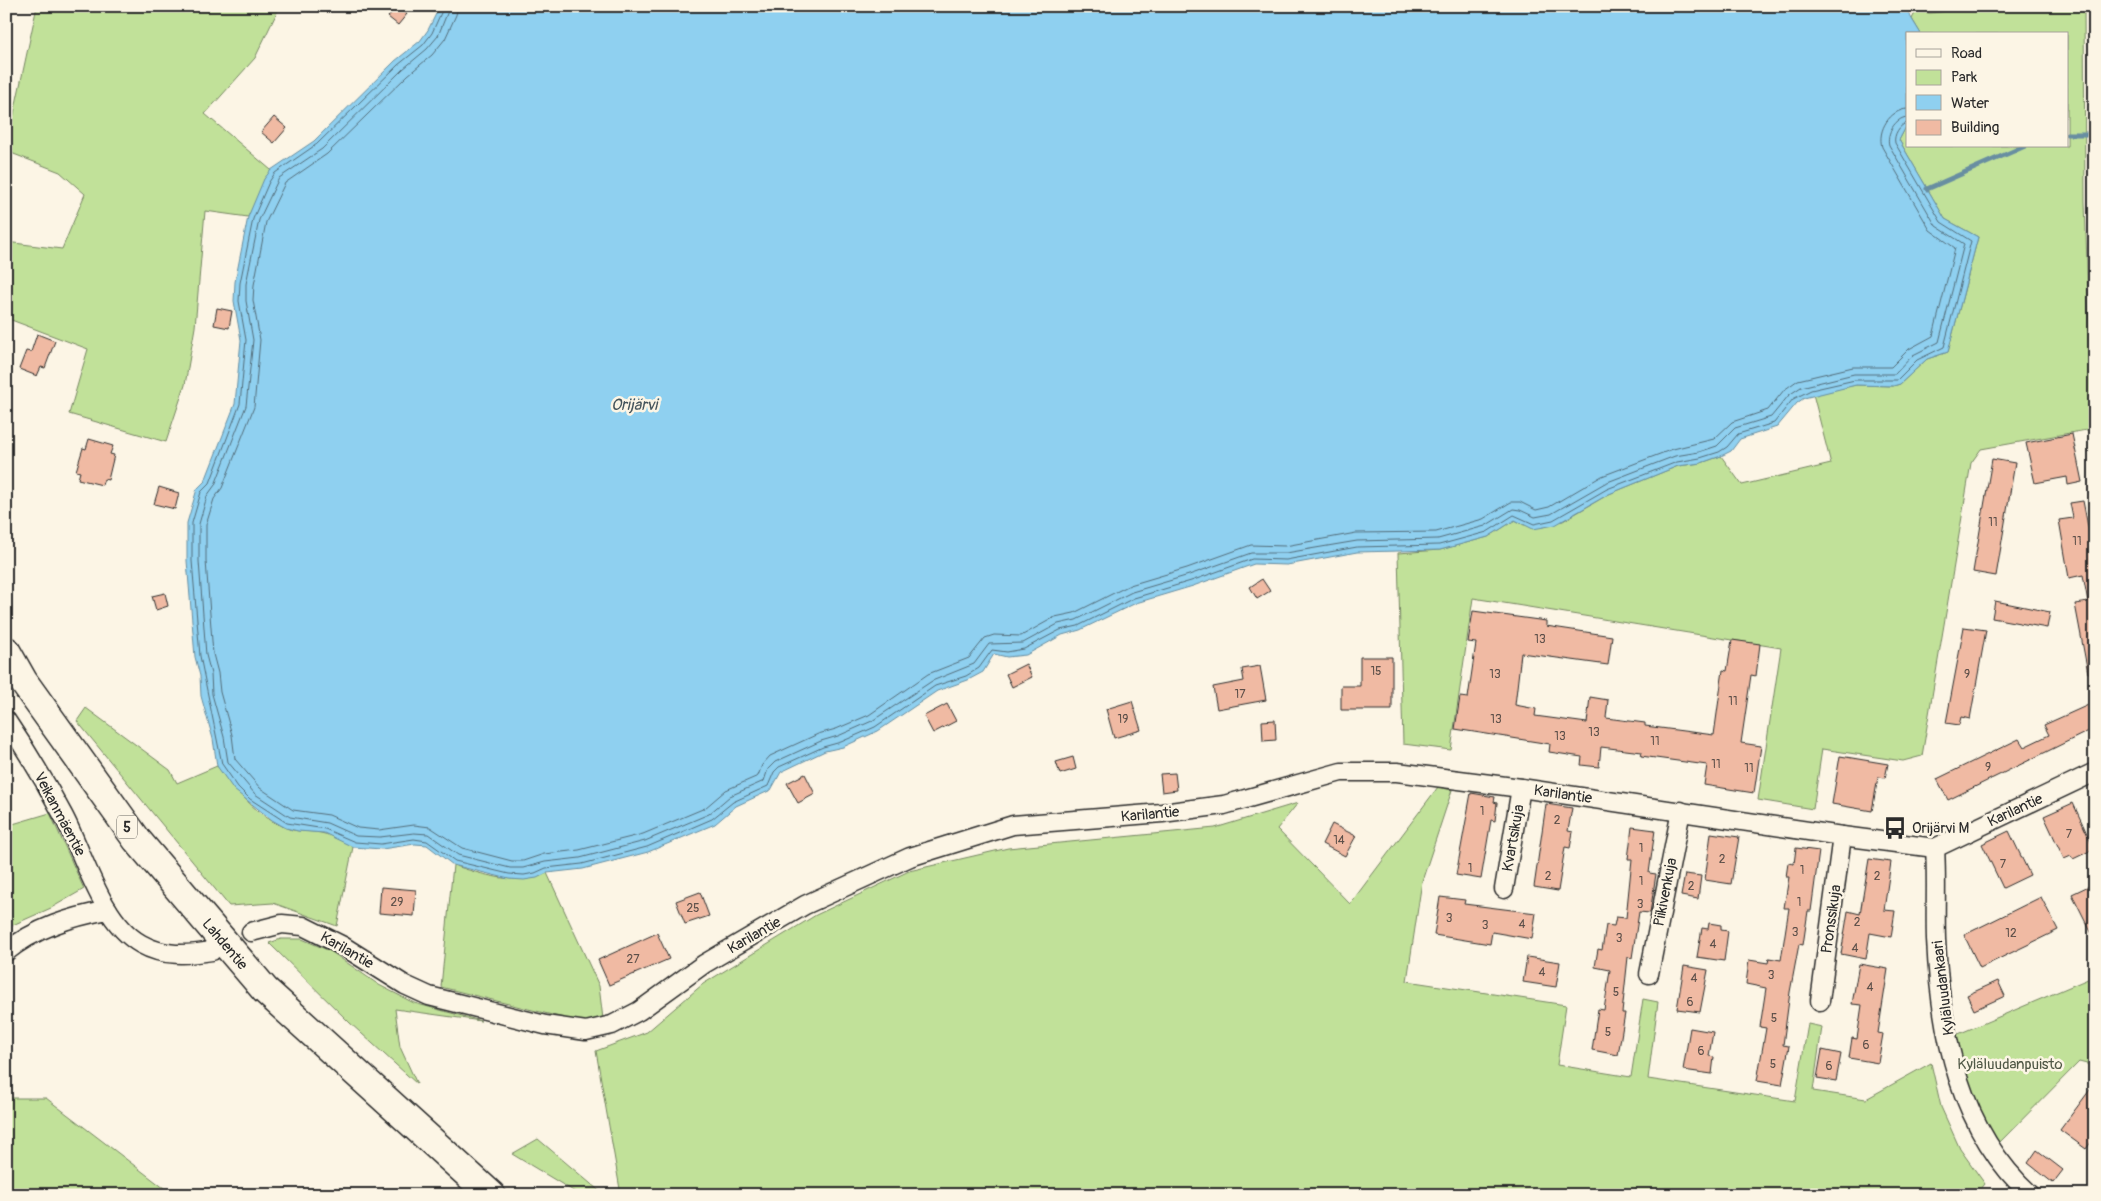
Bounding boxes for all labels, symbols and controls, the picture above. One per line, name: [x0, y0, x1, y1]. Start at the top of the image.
legend: [1906, 32, 2068, 148]
text: Road: [1951, 44, 1982, 63]
text: Park: [1951, 68, 1978, 87]
text: Water: [1951, 94, 1990, 113]
text: Building: [1951, 118, 1999, 137]
water label: Orijärvi: [611, 395, 659, 415]
house number: 11: [1988, 515, 1998, 530]
house number: 11: [2072, 534, 2082, 549]
house number: 13: [1534, 632, 1546, 647]
house number: 15: [1370, 664, 1382, 679]
house number: 13: [1489, 667, 1501, 682]
house number: 9: [1964, 667, 1970, 682]
house number: 17: [1234, 687, 1246, 702]
house number: 11: [1728, 694, 1738, 709]
house number: 19: [1118, 712, 1128, 727]
house number: 13: [1490, 712, 1502, 727]
house number: 13: [1588, 725, 1600, 740]
house number: 13: [1554, 729, 1566, 744]
house number: 11: [1650, 734, 1660, 749]
house number: 11: [1711, 757, 1721, 772]
house number: 9: [1985, 760, 1991, 775]
house number: 11: [1744, 761, 1754, 776]
street label: Veikanmäentie: [29, 769, 90, 860]
street label: Karilantie: [1533, 781, 1594, 808]
street label: Karilantie: [1985, 789, 2046, 831]
street label: Karilantie: [1120, 802, 1181, 827]
street label: Kvartsikuja: [1498, 803, 1529, 873]
house number: 1: [1480, 804, 1484, 819]
house number: 2: [1554, 813, 1561, 828]
bus stop icon: Orijärvi M: [1882, 815, 1908, 841]
road number: 5: [117, 816, 137, 839]
place label: Orijärvi M: [1912, 819, 1969, 838]
house number: 7: [2066, 827, 2073, 842]
house number: 14: [1333, 833, 1345, 848]
house number: 1: [1639, 841, 1643, 856]
house number: 2: [1719, 852, 1726, 867]
street label: Piikivenkuja: [1650, 856, 1681, 928]
house number: 7: [2000, 857, 2007, 872]
house number: 1: [1468, 861, 1472, 876]
house number: 1: [1800, 863, 1804, 878]
house number: 2: [1545, 869, 1552, 884]
house number: 2: [1874, 869, 1881, 884]
house number: 1: [1639, 874, 1643, 889]
house number: 2: [1688, 879, 1695, 894]
street label: Pronssikuja: [1817, 883, 1846, 955]
house number: 29: [391, 895, 403, 910]
house number: 1: [1797, 895, 1801, 910]
house number: 3: [1637, 897, 1644, 912]
house number: 25: [686, 901, 700, 916]
house number: 3: [1446, 911, 1453, 926]
street label: Karilantie: [724, 912, 785, 958]
street label: Lahdentie: [198, 915, 252, 974]
house number: 2: [1854, 915, 1861, 930]
house number: 4: [1519, 917, 1526, 932]
house number: 3: [1482, 918, 1489, 933]
house number: 3: [1792, 925, 1799, 940]
house number: 12: [2005, 926, 2017, 941]
street label: Karilantie: [317, 928, 377, 974]
house number: 3: [1616, 931, 1623, 946]
house number: 4: [1710, 937, 1717, 952]
street label: Kyläluudankaari: [1928, 939, 1959, 1036]
house number: 4: [1852, 941, 1859, 956]
house number: 27: [626, 952, 640, 967]
house number: 4: [1539, 965, 1546, 980]
house number: 3: [1768, 968, 1775, 983]
house number: 4: [1691, 971, 1698, 986]
house number: 4: [1867, 980, 1874, 995]
house number: 5: [1613, 985, 1619, 1000]
house number: 6: [1687, 995, 1694, 1010]
house number: 5: [1771, 1011, 1777, 1026]
house number: 5: [1605, 1025, 1611, 1040]
house number: 6: [1863, 1038, 1870, 1053]
house number: 6: [1698, 1044, 1705, 1059]
park label: Kyläluudanpuisto: [1957, 1055, 2063, 1074]
house number: 5: [1770, 1057, 1776, 1072]
house number: 6: [1826, 1059, 1833, 1074]

